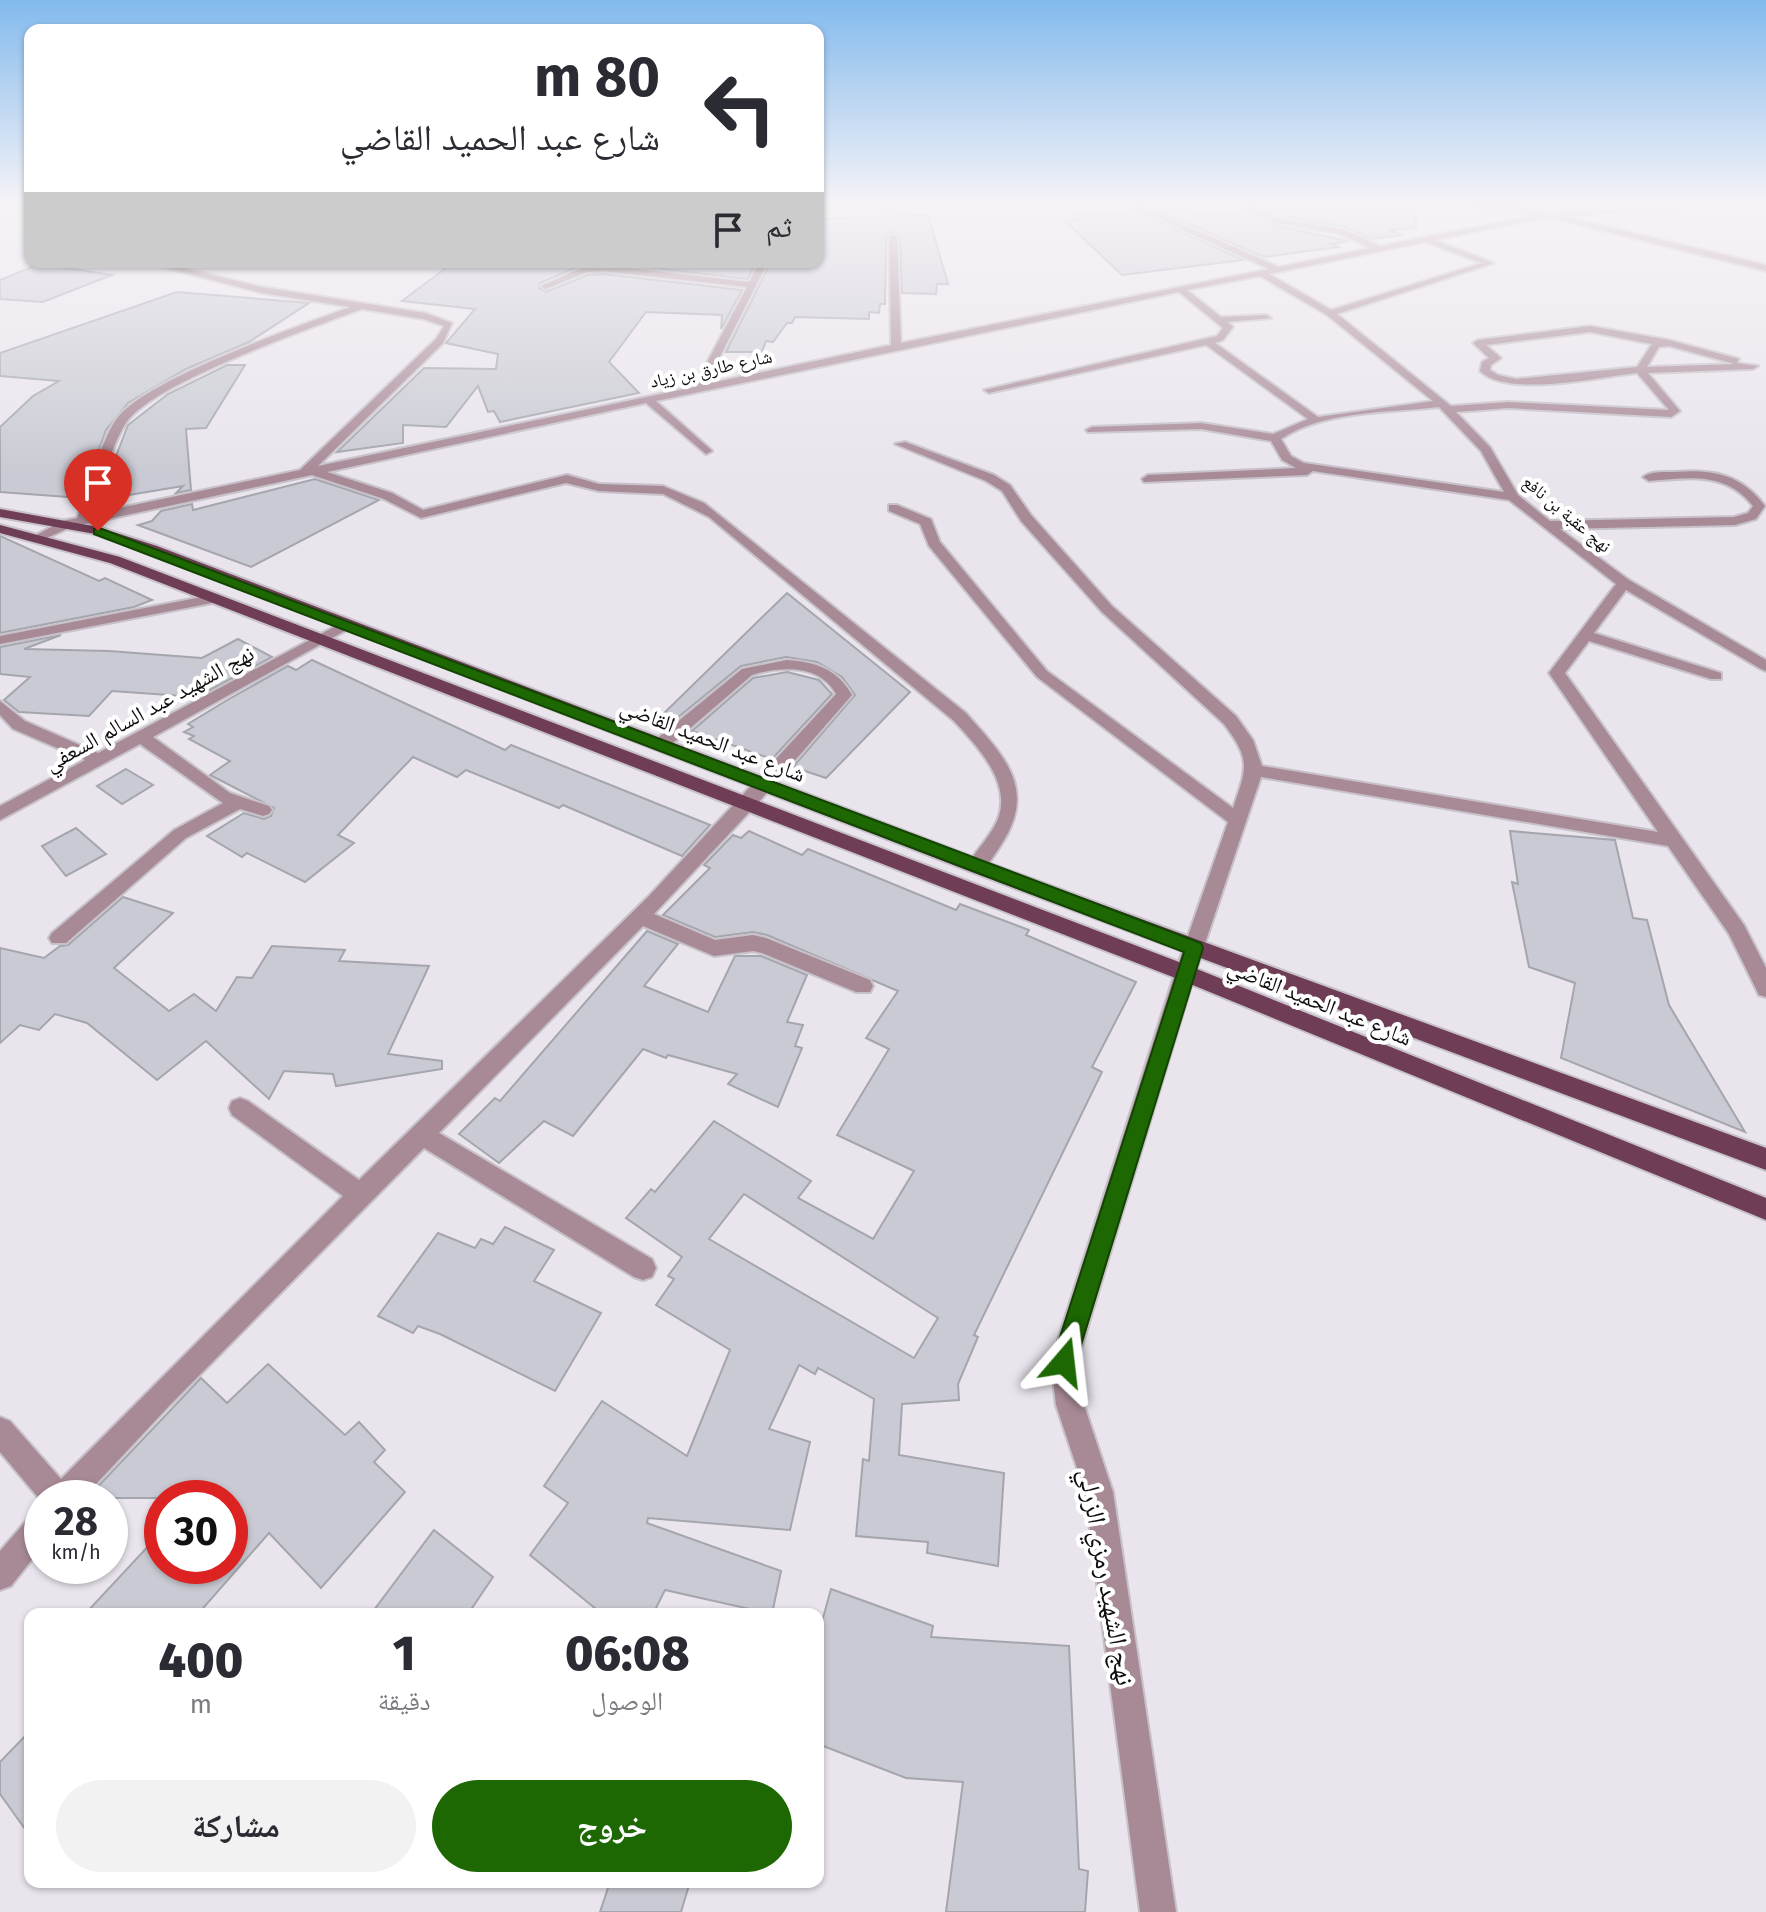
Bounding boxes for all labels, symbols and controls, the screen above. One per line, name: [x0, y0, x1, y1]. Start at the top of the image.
text: 80 m: [534, 44, 660, 111]
icon: left: [688, 56, 792, 160]
text: شارع عبد الحميد القاضي: [340, 116, 660, 160]
icon: arrive: [706, 208, 750, 252]
text: ثم: [766, 209, 792, 245]
street label: شارع طارق بن زياد: [648, 345, 774, 393]
pin: [64, 449, 132, 531]
icon: arrive: [76, 461, 120, 505]
street label: نهج عقبة بن نافع: [1518, 471, 1616, 558]
street label: نهج الشهيد عبد السالم السعفي: [40, 640, 260, 780]
street label: شارع عبد الحميد القاضي: [615, 693, 809, 791]
street label: شارع عبد الحميد القاضي: [1223, 953, 1416, 1055]
position arrow: [1022, 1320, 1106, 1404]
street label: نهج الشهيد رمزي الزرلي: [1068, 1466, 1141, 1689]
speed limit sign: 30: [144, 1480, 248, 1584]
text: 28: [54, 1498, 98, 1546]
text: km/h: [51, 1540, 101, 1564]
text: 1: [393, 1625, 415, 1683]
text: 06:08: [565, 1625, 689, 1683]
text: 400: [159, 1632, 243, 1690]
text: دقيقة: [378, 1686, 431, 1717]
text: الوصول: [591, 1686, 663, 1717]
text: m: [190, 1689, 212, 1720]
button: مشاركة: [56, 1780, 416, 1872]
button: خروج: [432, 1780, 792, 1872]

